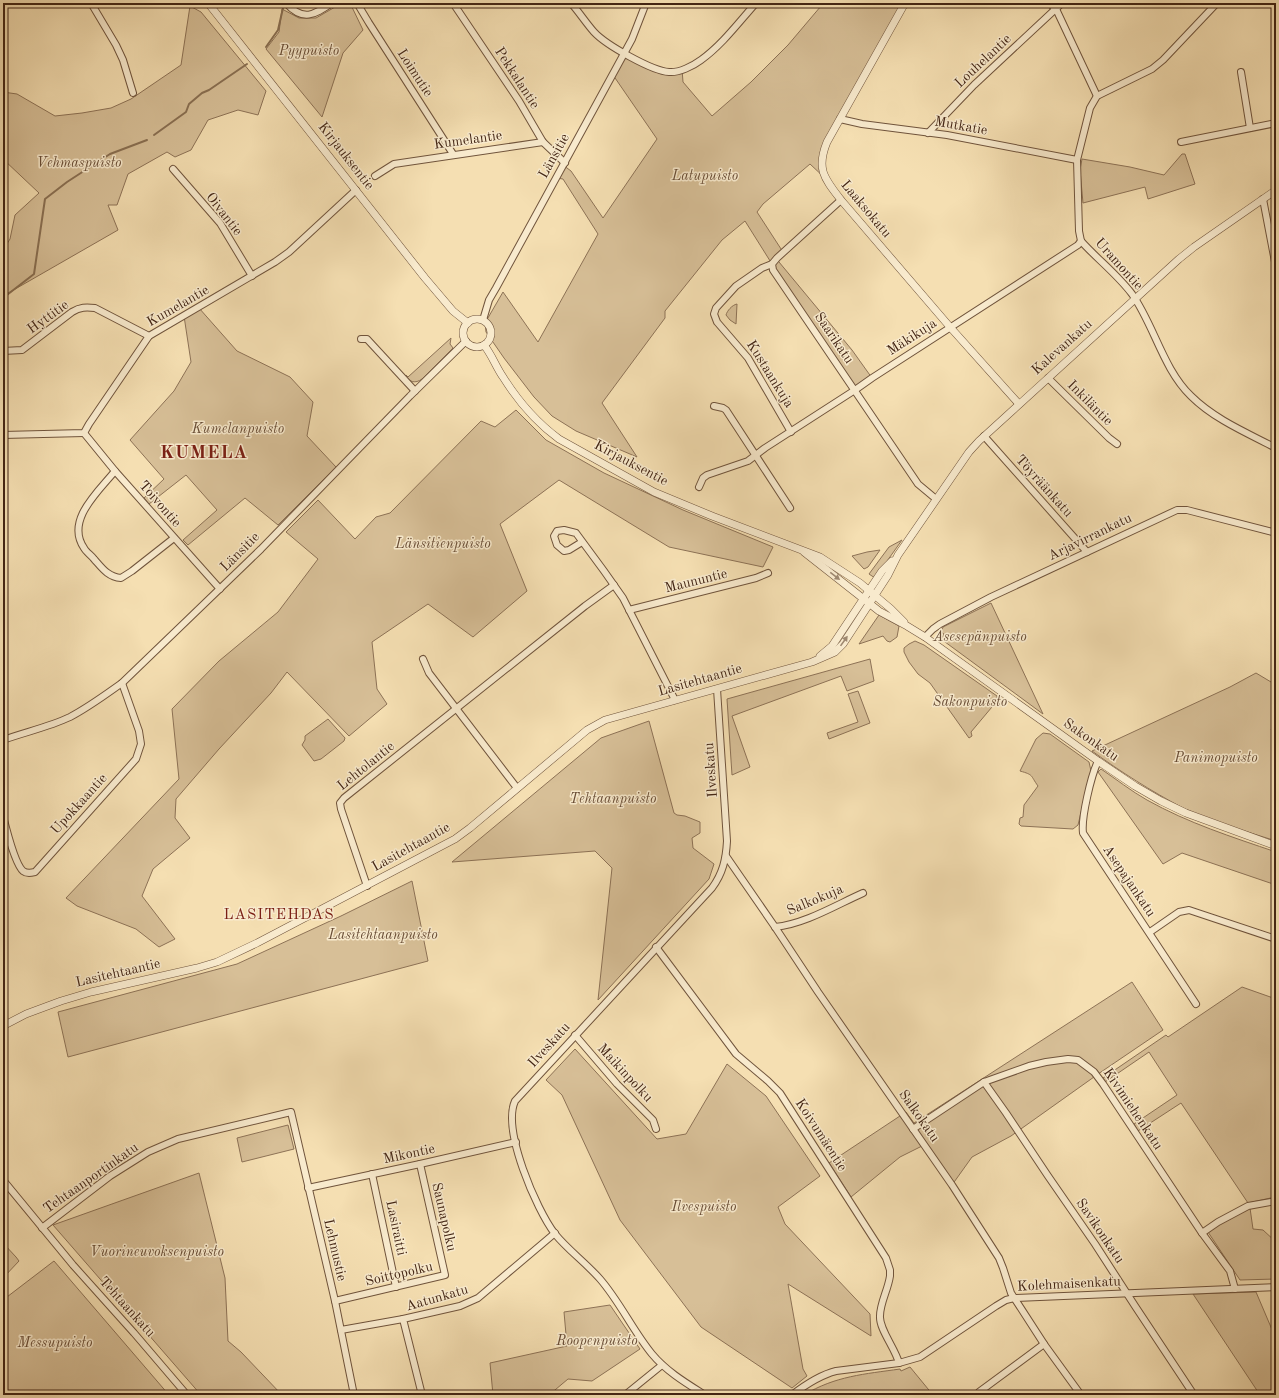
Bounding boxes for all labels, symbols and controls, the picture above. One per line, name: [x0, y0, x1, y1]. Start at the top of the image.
street label: Louhelantie: [952, 32, 1014, 90]
park label: Pyypuisto: [278, 44, 339, 59]
street label: Pekkalantie: [492, 45, 542, 111]
street label: Loimutie: [394, 47, 436, 99]
street label: Mutkatie: [933, 114, 989, 138]
street label: Kirjauksentie: [315, 120, 377, 192]
street label: Kumelantie: [433, 128, 503, 152]
street label: Länsitie: [536, 131, 572, 181]
park label: Vehmaspuisto: [36, 156, 122, 171]
park label: Latupuisto: [671, 169, 738, 184]
street label: Laaksokatu: [838, 178, 894, 241]
street label: Oivantie: [203, 190, 245, 238]
street label: Uramontie: [1092, 235, 1146, 293]
street label: Kumelantie: [145, 283, 211, 329]
street label: Hyttitie: [25, 297, 71, 337]
street label: Saarikatu: [812, 310, 856, 367]
street label: Mäkikuja: [885, 316, 939, 358]
street label: Kalevankatu: [1029, 316, 1095, 378]
street label: Kustaankuja: [744, 338, 796, 410]
street label: Inkiläntie: [1065, 378, 1115, 428]
park label: Kumelanpuisto: [191, 422, 284, 437]
street label: Kirjauksentie: [592, 438, 670, 488]
district label: KUMELA: [160, 444, 248, 462]
street label: Töyräänkatu: [1013, 452, 1076, 520]
street label: Toivontie: [136, 478, 184, 530]
street label: Arjavirrankatu: [1046, 511, 1134, 563]
street label: Länsitie: [218, 530, 262, 574]
park label: Länsitienpuisto: [394, 537, 491, 552]
street label: Maununtie: [663, 566, 729, 596]
one-way arrow: [830, 572, 841, 580]
park label: Asesepänpuisto: [932, 630, 1027, 645]
one-way arrow: [840, 636, 848, 646]
street label: Lasitehtaantie: [656, 661, 744, 699]
park label: Sakonpuisto: [933, 695, 1007, 710]
street label: Sakonkatu: [1061, 716, 1122, 764]
street label: Lehtolantie: [335, 739, 397, 793]
street label: Ilveskatu: [702, 741, 720, 798]
park label: Panimopuisto: [1173, 751, 1258, 766]
street label: Upokkaantie: [48, 771, 110, 837]
park label: Tehtaanpuisto: [569, 792, 657, 807]
street label: Lasitehtaantie: [370, 820, 452, 874]
street label: Asepajankatu: [1100, 843, 1158, 920]
street label: Salkokuja: [785, 882, 845, 918]
district label: LASITEHDAS: [223, 908, 335, 923]
park label: Lasitehtaanpuisto: [327, 928, 438, 943]
street label: Lasitehtaantie: [74, 956, 162, 990]
street label: Ilveskatu: [525, 1019, 573, 1070]
street label: Maikinpolku: [595, 1041, 656, 1105]
street label: Kivimiehenkatu: [1101, 1066, 1166, 1153]
street label: Salkokatu: [896, 1087, 942, 1145]
street label: Koivumäentie: [792, 1096, 850, 1174]
street label: Tehtaanportinkatu: [41, 1140, 141, 1216]
street label: Mikontie: [382, 1142, 436, 1166]
street label: Saunapolku: [429, 1181, 459, 1253]
street label: Savikonkatu: [1073, 1196, 1127, 1266]
street label: Lasiraitti: [383, 1199, 409, 1257]
park label: Ilvespuisto: [671, 1200, 736, 1215]
street label: Lehmustie: [321, 1218, 349, 1282]
park label: Vuorineuvoksenpuisto: [90, 1245, 224, 1260]
street label: Soittopolku: [364, 1259, 435, 1289]
street label: Tehtaankatu: [96, 1274, 158, 1340]
street label: Kolehmaisenkatu: [1017, 1274, 1122, 1294]
street label: Aatunkatu: [404, 1282, 470, 1314]
park label: Roopenpuisto: [555, 1334, 638, 1349]
park label: Messupuisto: [16, 1336, 93, 1351]

